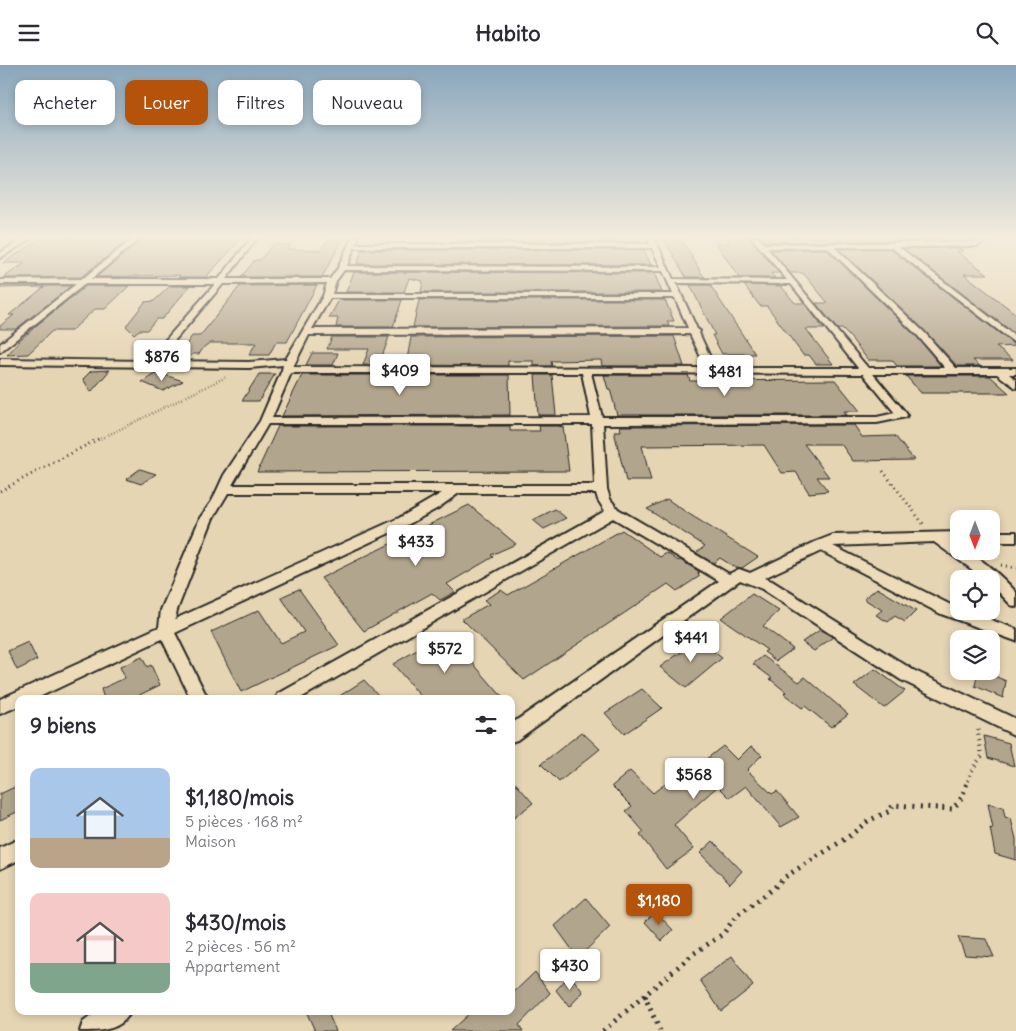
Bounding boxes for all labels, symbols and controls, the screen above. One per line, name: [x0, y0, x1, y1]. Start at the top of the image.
icon: menu: [15, 19, 43, 47]
text: Habito: [475, 19, 541, 47]
icon: search: [973, 19, 1001, 47]
chip: Acheter: [15, 80, 115, 125]
chip: Louer: [125, 80, 208, 125]
chip: Filtres: [218, 80, 303, 125]
chip: Nouveau: [313, 80, 421, 125]
pin: $876: [132, 339, 192, 382]
text: $876: [145, 346, 179, 366]
pin: $409: [370, 353, 430, 396]
pin: $481: [695, 355, 755, 397]
text: $409: [381, 360, 419, 380]
text: $481: [708, 361, 742, 381]
north arrow: [950, 510, 1000, 560]
map controls: [950, 510, 1000, 680]
pin: $433: [386, 525, 446, 567]
text: $433: [398, 531, 434, 551]
button: locate: [950, 570, 1000, 620]
pin: $441: [661, 621, 721, 663]
text: $441: [674, 627, 708, 647]
button: layers: [950, 630, 1000, 680]
pin: $572: [415, 631, 475, 674]
text: $572: [428, 638, 462, 658]
icon: filters: [472, 711, 500, 739]
text: 9 biens: [30, 712, 96, 739]
pin: $568: [664, 757, 724, 800]
text: $568: [676, 764, 712, 784]
text: $1,180/mois: [185, 784, 294, 811]
icon: home: [70, 788, 130, 848]
text: 5 pièces · 168 m²: [185, 811, 303, 831]
text: Maison: [185, 831, 236, 851]
pin: $1,180: [618, 883, 700, 926]
text: $1,180: [637, 890, 681, 910]
text: $430/mois: [185, 909, 286, 936]
icon: home: [70, 913, 130, 973]
text: 2 pièces · 56 m²: [185, 936, 296, 956]
pin: $430: [540, 949, 600, 991]
text: $430: [551, 955, 589, 975]
text: Appartement: [185, 956, 280, 976]

